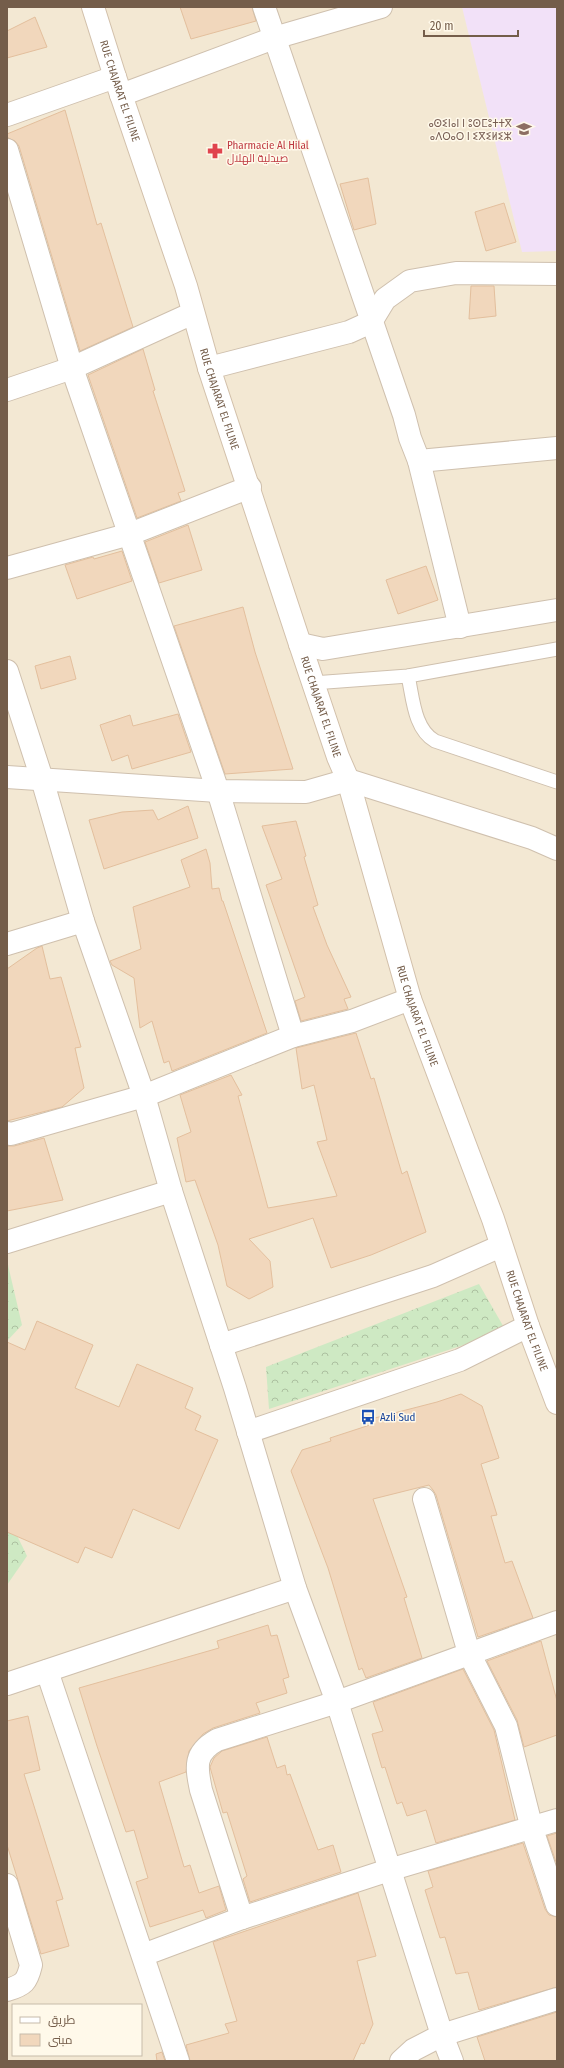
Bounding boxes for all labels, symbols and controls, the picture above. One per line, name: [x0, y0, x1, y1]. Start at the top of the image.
scale bar: [424, 12, 518, 38]
text: 20 m: [430, 19, 454, 33]
street label: RUE CHAJARAT EL FILINE: [97, 39, 142, 143]
place label: ⴰⵙⵉⵏⴰⵏ ⵏ ⵓⵙⵎⵓⵜⵜⴳ ⴰⴷⵔⴰⵔ ⵏ ⵉⴳⵉⵍⵉⵣ: [428, 117, 513, 143]
school or university icon: ⴰⵙⵉⵏⴰⵏ ⵏ ⵓⵙⵎⵓⵜⵜⴳ ⴰⴷⵔⴰⵔ ⵏ ⵉⴳⵉⵍⵉⵣ: [515, 120, 533, 138]
place label: Pharmacie Al Hilal صيدلية الهلال: [227, 139, 309, 165]
pharmacy icon: Pharmacie Al Hilal صيدلية الهلال: [206, 142, 224, 160]
street label: RUE CHAJARAT EL FILINE: [197, 347, 242, 452]
street label: RUE CHAJARAT EL FILINE: [298, 655, 344, 759]
street label: RUE CHAJARAT EL FILINE: [394, 964, 441, 1068]
street label: RUE CHAJARAT EL FILINE: [503, 1269, 550, 1373]
bus stop icon: Azli Sud: [359, 1408, 377, 1426]
place label: Azli Sud: [380, 1411, 416, 1424]
legend: [12, 2004, 142, 2056]
text: طريق: [48, 2013, 76, 2027]
text: مبنى: [48, 2033, 73, 2047]

